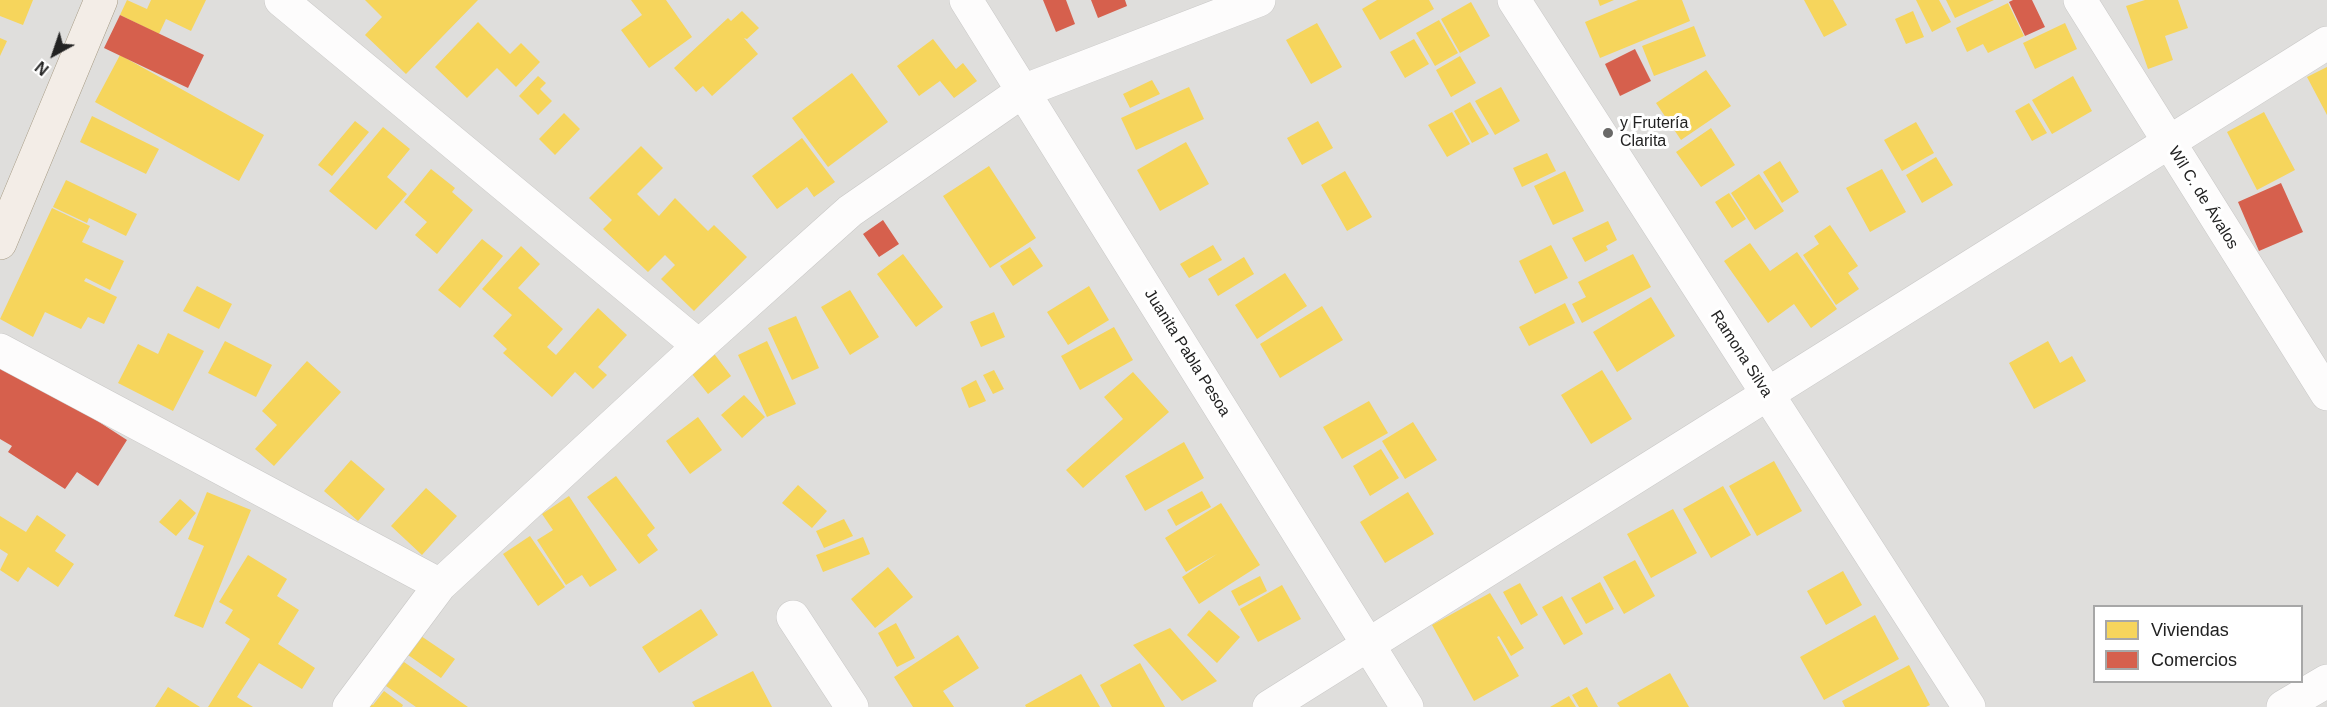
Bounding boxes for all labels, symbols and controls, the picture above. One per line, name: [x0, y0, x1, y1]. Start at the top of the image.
north arrow: [24, 24, 84, 84]
text: N: [32, 58, 52, 78]
place label: y Frutería Clarita: [1620, 114, 1688, 152]
marker: y Frutería Clarita: [1601, 126, 1615, 140]
street label: Wil C. de Ávalos: [2164, 143, 2242, 253]
street label: Juanita Pabla Pesoa: [1140, 286, 1234, 420]
street label: Ramona Silva: [1706, 307, 1776, 401]
legend: [2093, 605, 2303, 683]
text: Viviendas: [2151, 620, 2229, 640]
text: Comercios: [2151, 650, 2237, 670]

